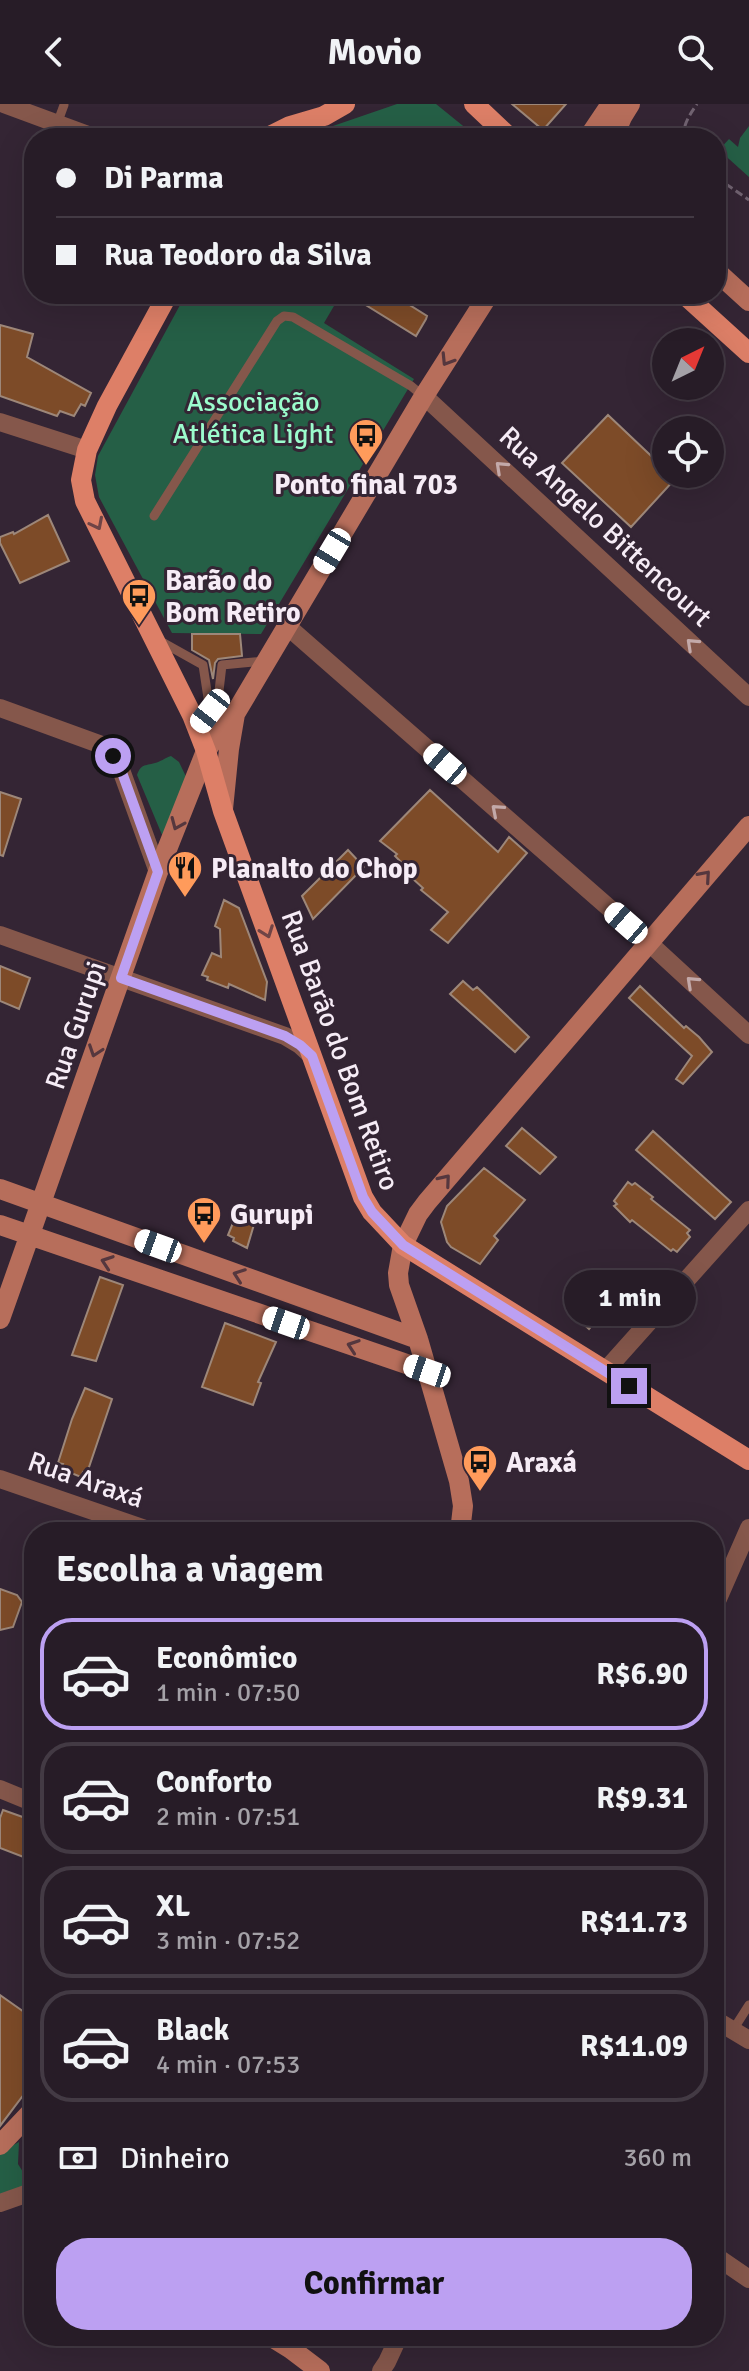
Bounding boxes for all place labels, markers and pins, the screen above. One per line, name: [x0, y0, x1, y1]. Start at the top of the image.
bus stop icon: Ponto final 703: [347, 417, 385, 467]
place label: Ponto final 703: [274, 468, 458, 502]
place label: Barão do Bom Retiro: [165, 564, 301, 630]
bus stop icon: Barão do Bom Retiro: [120, 577, 158, 627]
restaurant icon: Planalto do Chop: [166, 849, 204, 899]
place label: Planalto do Chop: [211, 852, 418, 886]
bus stop icon: Gurupi: [185, 1195, 223, 1245]
place label: Gurupi: [230, 1198, 314, 1232]
bus stop icon: Araxá: [461, 1443, 499, 1493]
place label: Araxá: [506, 1446, 577, 1480]

